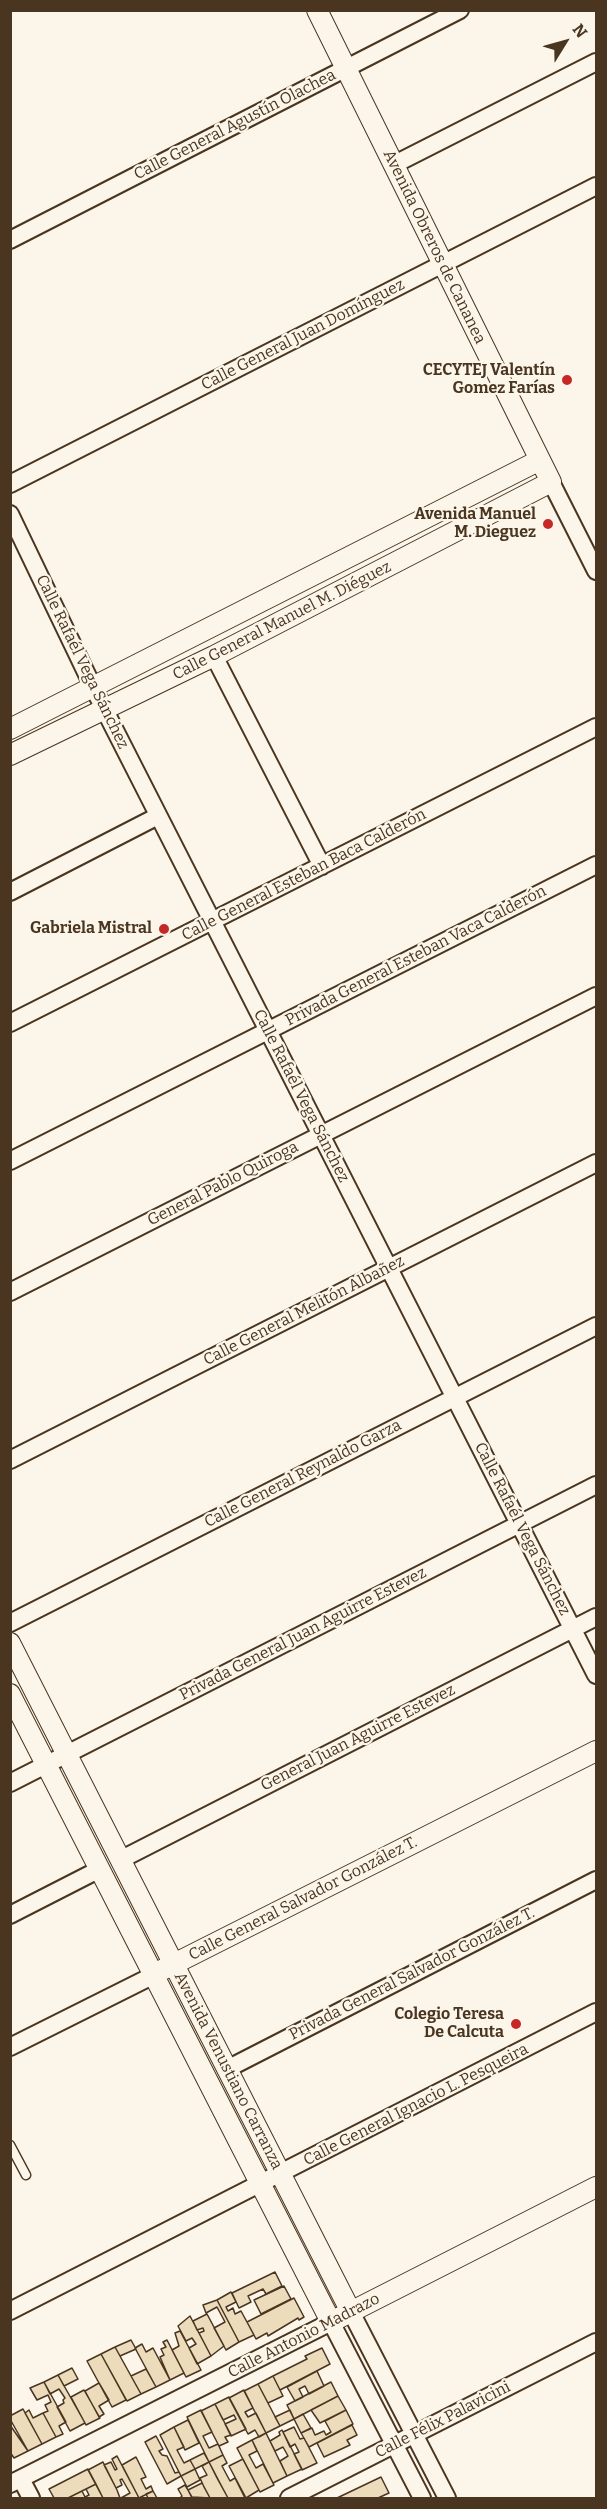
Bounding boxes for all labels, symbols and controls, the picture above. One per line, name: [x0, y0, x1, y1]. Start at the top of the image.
north arrow: [535, 12, 595, 72]
text: N: [568, 20, 591, 42]
street label: Calle General Agustín Olachea: [131, 66, 339, 184]
street label: Avenida Obreros de Cananea: [379, 147, 489, 347]
street label: Calle General Juan Domínguez: [198, 275, 408, 395]
place label: CECYTEJ Valentín Gomez Farías: [423, 361, 555, 399]
marker: CECYTEJ Valentín Gomez Farías: [560, 373, 574, 387]
place label: Avenida Manuel M. Dieguez: [414, 505, 536, 543]
marker: Avenida Manuel M. Dieguez: [541, 517, 555, 531]
street label: Calle General Manuel M. Diéguez: [170, 557, 394, 685]
street label: Calle Rafaél Vega Sánchez: [31, 572, 133, 752]
street label: Calle General Esteban Baca Calderón: [179, 805, 429, 945]
street label: Privada General Esteban Vaca Calderón: [282, 882, 550, 1030]
place label: Gabriela Mistral: [30, 919, 152, 939]
marker: Gabriela Mistral: [157, 922, 171, 936]
street label: Calle Rafaél Vega Sánchez: [249, 1006, 353, 1186]
street label: General Pablo Quiroga: [144, 1138, 302, 1230]
street label: Calle General Melitón Albañez: [200, 1252, 408, 1370]
street label: Calle General Reynaldo Garza: [201, 1416, 405, 1532]
street label: Calle Rafaél Vega Sánchez: [470, 1439, 574, 1619]
street label: Privada General Juan Aguirre Estevez: [176, 1563, 430, 1705]
street label: General Juan Aguirre Estevez: [258, 1681, 458, 1795]
street label: Calle General Salvador González T.: [186, 1833, 420, 1965]
street label: Privada General Salvador González T.: [286, 1904, 538, 2044]
street label: Avenida Venustiano Carranza: [170, 1969, 286, 2173]
place label: Colegio Teresa De Calcuta: [394, 2005, 504, 2043]
marker: Colegio Teresa De Calcuta: [509, 2017, 523, 2031]
street label: Calle General Ignacio L. Pesqueira: [300, 2040, 532, 2170]
street label: Calle Antonio Madrazo: [225, 2289, 383, 2383]
street label: Calle Félix Palavicini: [372, 2378, 514, 2462]

